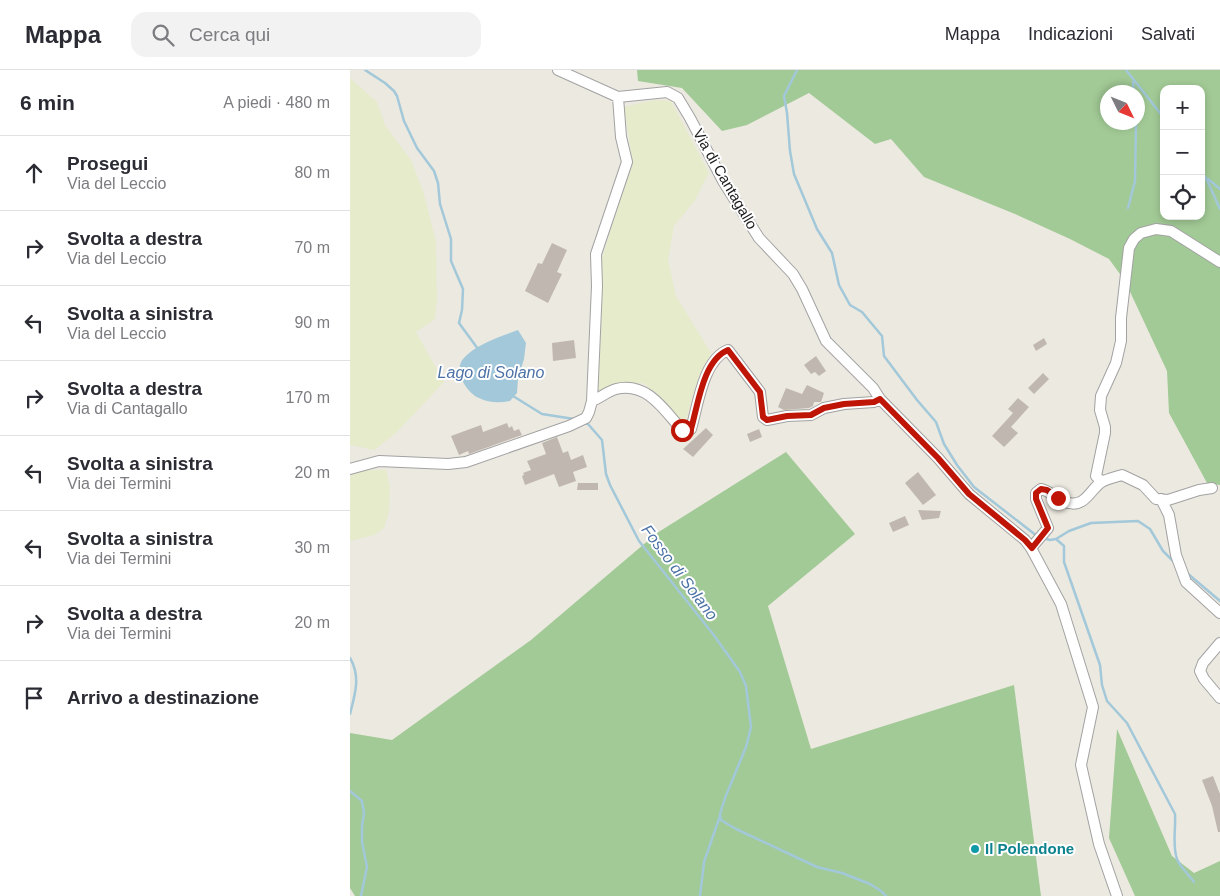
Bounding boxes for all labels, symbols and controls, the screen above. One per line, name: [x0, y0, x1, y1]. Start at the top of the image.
search box: [131, 12, 481, 57]
text: Mappa: [25, 21, 101, 48]
icon: search: [149, 21, 177, 49]
text: Cerca qui: [189, 24, 270, 45]
text: Mappa: [945, 24, 1000, 44]
text: Indicazioni: [1028, 24, 1113, 44]
text: Salvati: [1141, 24, 1195, 44]
north arrow: [1100, 85, 1145, 130]
map controls: [1160, 85, 1205, 220]
button: +: [1160, 85, 1205, 130]
text: 6 min: [20, 91, 75, 114]
text: A piedi · 480 m: [223, 94, 330, 111]
street label: Via di Cantagallo: [690, 126, 761, 232]
button: −: [1160, 130, 1205, 175]
text: Prosegui: [67, 153, 148, 174]
icon: ahead: [20, 159, 48, 187]
text: 80 m: [294, 164, 330, 181]
text: Via del Leccio: [67, 175, 166, 192]
button: locate: [1160, 175, 1205, 220]
text: Svolta a destra: [67, 228, 202, 249]
icon: right: [20, 234, 48, 262]
text: 70 m: [294, 239, 330, 256]
text: Via del Leccio: [67, 250, 166, 267]
text: Svolta a sinistra: [67, 303, 213, 324]
icon: left: [20, 309, 48, 337]
text: 90 m: [294, 314, 330, 331]
text: Via del Leccio: [67, 325, 166, 342]
water label: Lago di Solano: [438, 364, 544, 381]
text: Svolta a destra: [67, 378, 202, 399]
icon: right: [20, 384, 48, 412]
text: 170 m: [286, 389, 330, 406]
text: Via di Cantagallo: [67, 400, 188, 417]
route start: [671, 419, 694, 442]
text: Svolta a sinistra: [67, 453, 213, 474]
icon: left: [20, 459, 48, 487]
text: 20 m: [294, 464, 330, 481]
text: Via dei Termini: [67, 475, 171, 492]
route end: [1047, 487, 1070, 510]
water label: Fosso di Solano: [638, 521, 721, 623]
text: Svolta a sinistra: [67, 528, 213, 549]
icon: left: [20, 534, 48, 562]
text: 30 m: [294, 539, 330, 556]
text: Via dei Termini: [67, 550, 171, 567]
text: Svolta a destra: [67, 603, 202, 624]
icon: right: [20, 609, 48, 637]
text: 20 m: [294, 614, 330, 631]
text: Via dei Termini: [67, 625, 171, 642]
icon: arrive: [20, 684, 48, 712]
text: Arrivo a destinazione: [67, 687, 259, 708]
place label: Il Polendone: [985, 840, 1074, 857]
marker: Il Polendone: [969, 843, 981, 855]

